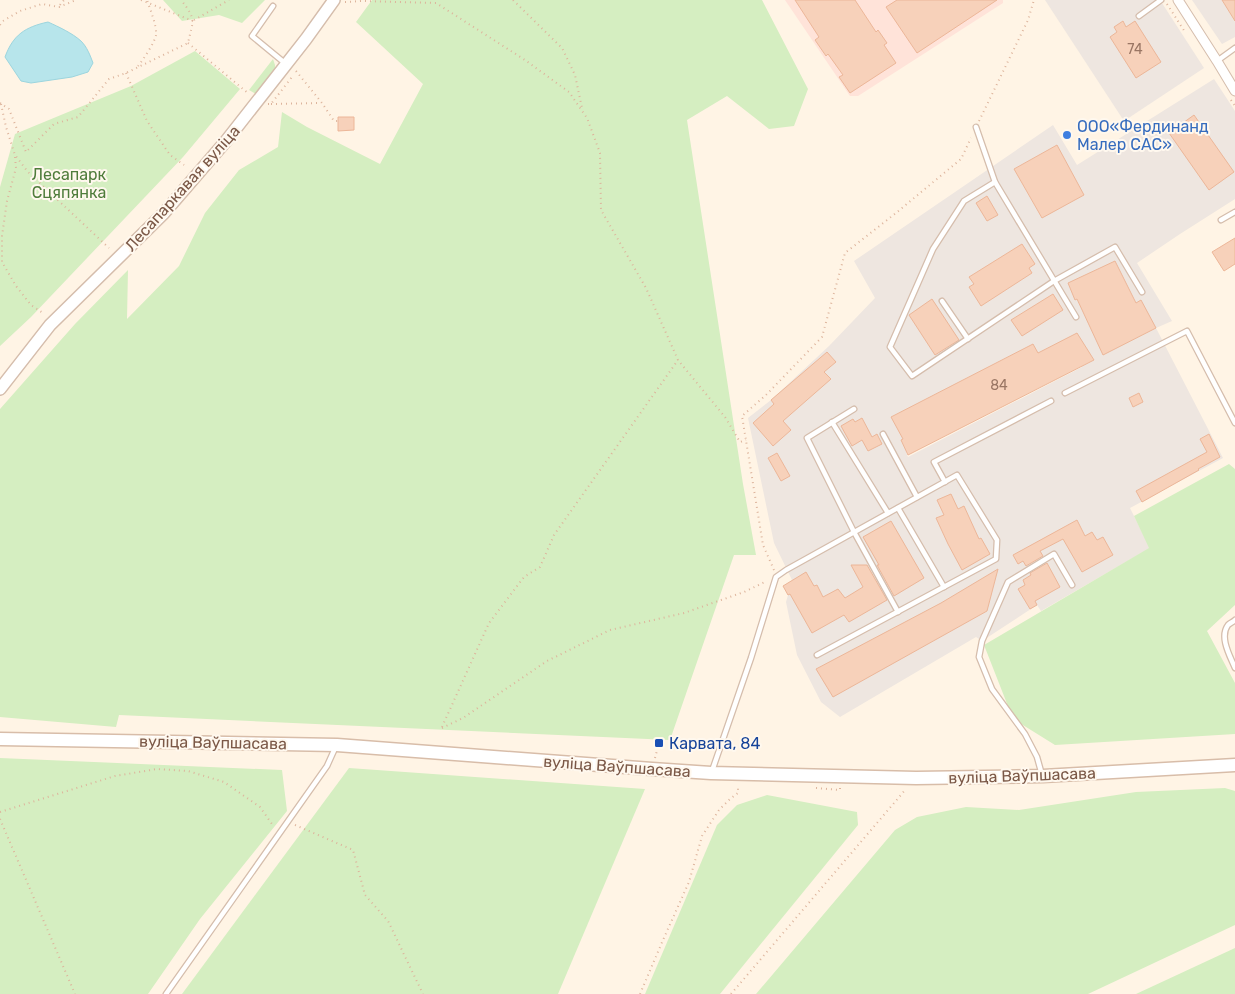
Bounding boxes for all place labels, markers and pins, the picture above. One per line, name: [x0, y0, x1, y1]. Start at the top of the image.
place label: ООО«Фердинанд Малер САС»: [1077, 117, 1209, 154]
marker: ООО«Фердинанд Малер САС»: [1061, 129, 1073, 141]
place label: Карвата, 84: [669, 734, 761, 753]
marker: Карвата, 84: [653, 737, 665, 749]

